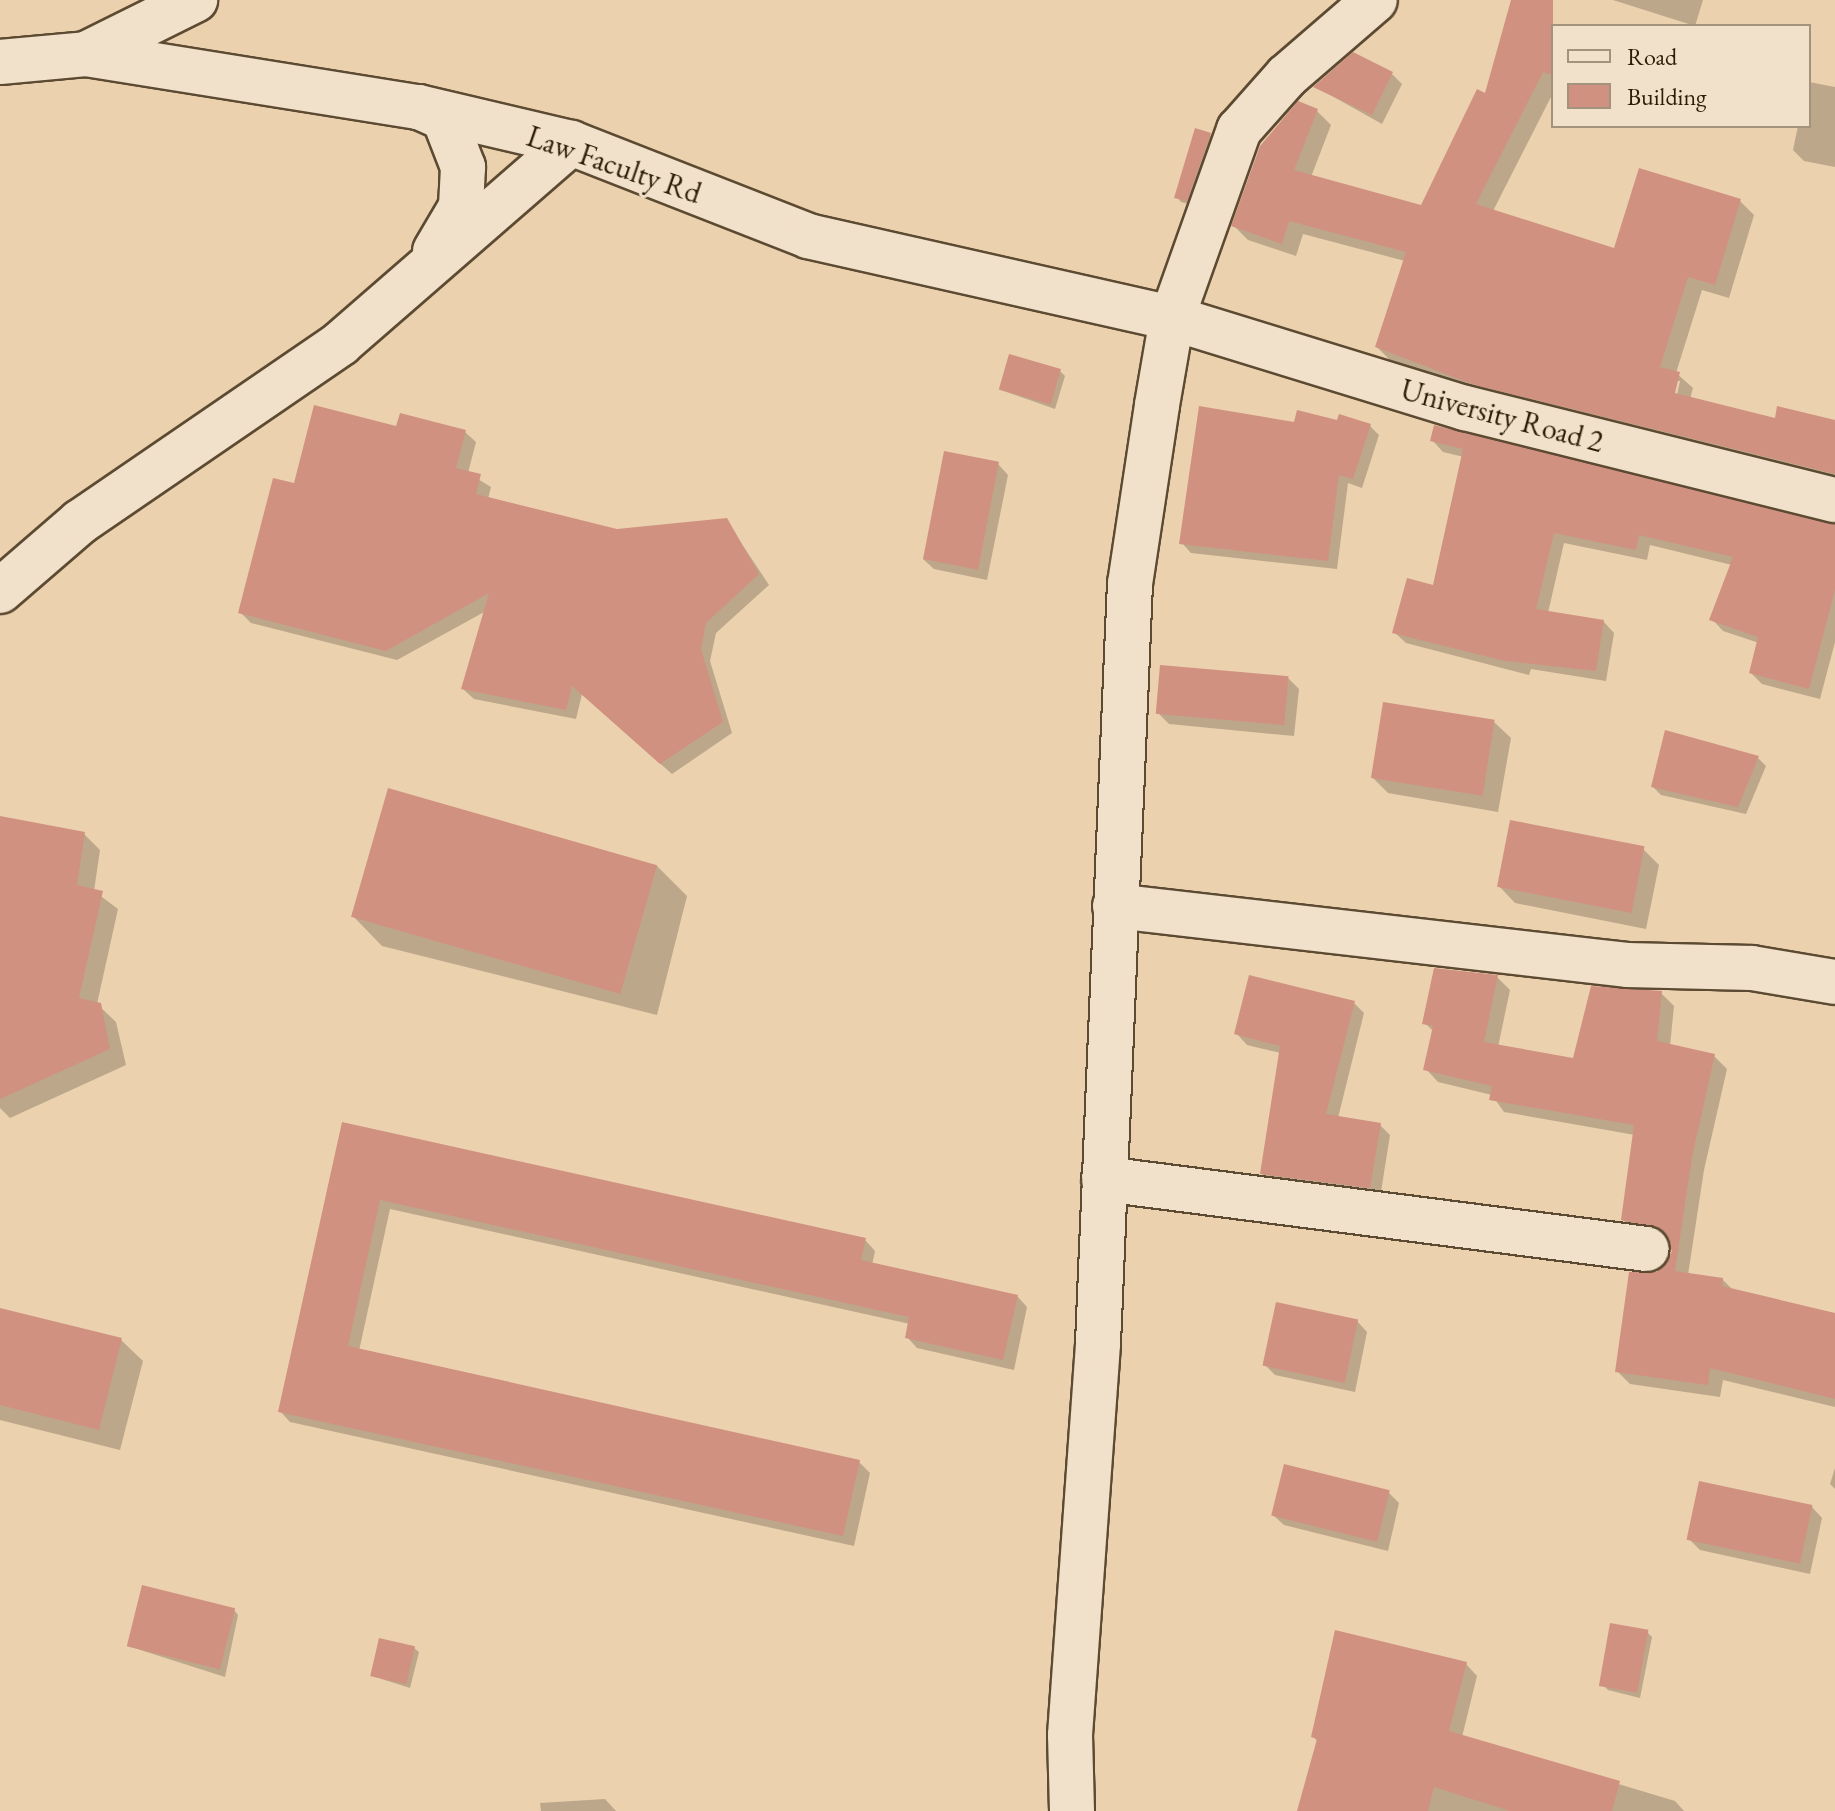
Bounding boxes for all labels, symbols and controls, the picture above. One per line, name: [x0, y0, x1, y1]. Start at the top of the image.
legend: [1551, 24, 1811, 128]
text: Road: [1627, 41, 1677, 72]
text: Building: [1627, 81, 1707, 112]
street label: Law Faculty Rd: [522, 118, 706, 212]
street label: University Road 2: [1397, 372, 1607, 460]

